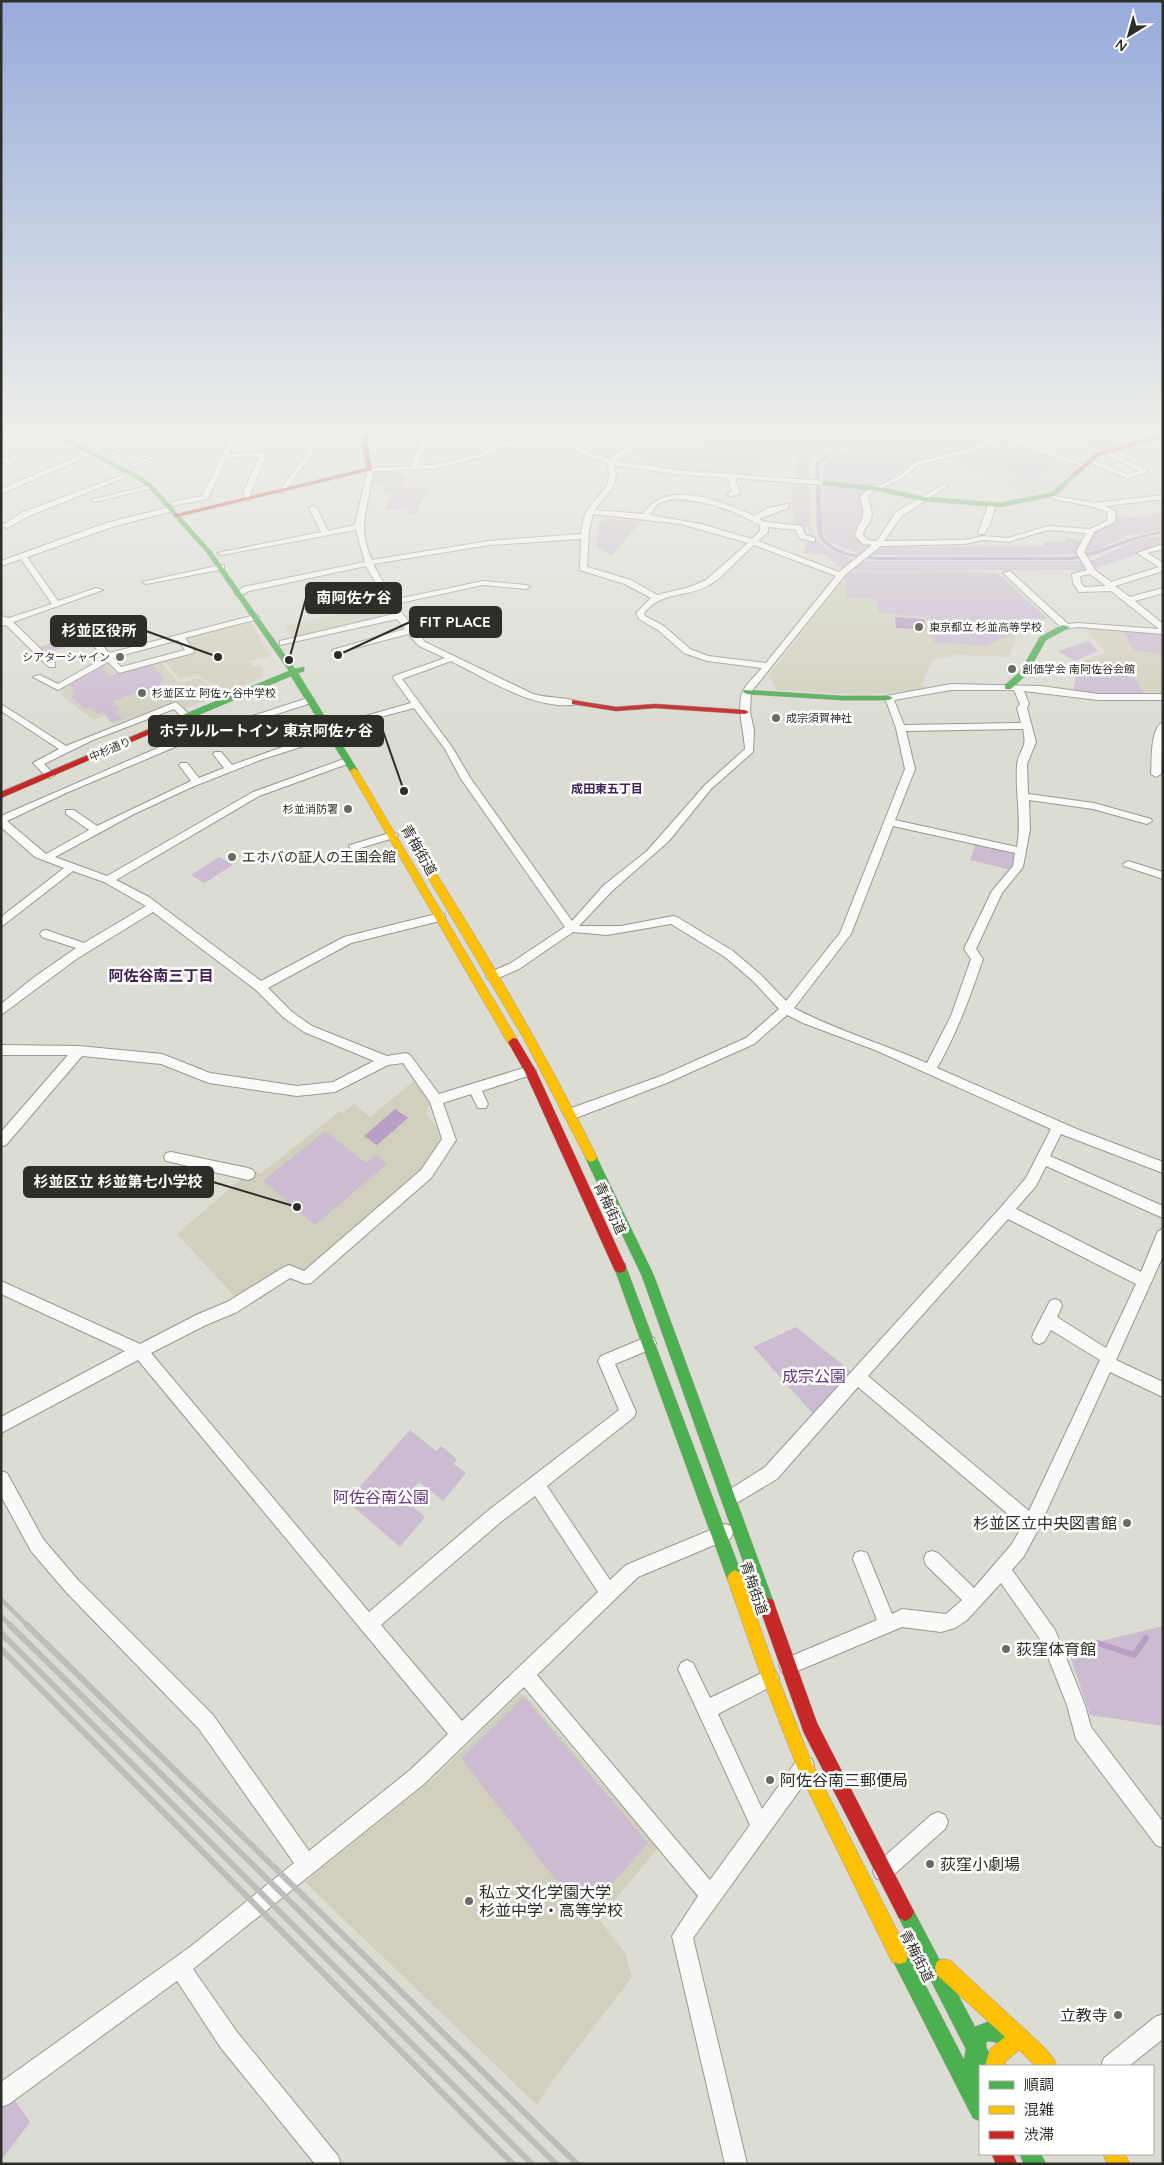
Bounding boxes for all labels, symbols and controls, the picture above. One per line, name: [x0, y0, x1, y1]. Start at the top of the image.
north arrow: [1104, 10, 1154, 60]
text: N: [1112, 35, 1131, 56]
callout: 南阿佐ケ谷: [306, 583, 401, 613]
text: 南阿佐ケ谷: [316, 588, 392, 607]
callout: FIT PLACE: [410, 607, 501, 637]
text: FIT PLACE: [419, 612, 491, 631]
callout: 杉並区役所: [51, 616, 146, 646]
place label: 東京都立 杉並高等学校: [929, 620, 1042, 634]
text: 杉並区役所: [61, 621, 137, 640]
marker: 東京都立 杉並高等学校: [913, 621, 925, 633]
place label: シアターシャイン: [22, 650, 110, 664]
marker: シアターシャイン: [114, 651, 126, 663]
place label: 創価学会 南阿佐谷会館: [1022, 662, 1135, 676]
marker: 創価学会 南阿佐谷会館: [1006, 663, 1018, 675]
place label: 杉並区立 阿佐ヶ谷中学校: [152, 686, 276, 700]
marker: 杉並区立 阿佐ヶ谷中学校: [136, 687, 148, 699]
place label: 成宗須賀神社: [786, 711, 852, 725]
marker: 成宗須賀神社: [770, 712, 782, 724]
callout: ホテルルートイン 東京阿佐ヶ谷: [149, 716, 383, 746]
text: ホテルルートイン 東京阿佐ヶ谷: [159, 721, 373, 740]
street label: 中杉通り: [87, 734, 133, 764]
district label: 成田東五丁目: [571, 781, 643, 796]
place label: 杉並消防署: [283, 802, 338, 816]
marker: 杉並消防署: [342, 803, 354, 815]
street label: 青梅街道: [397, 821, 441, 879]
place label: エホバの証人の王国会館: [242, 848, 396, 866]
marker: エホバの証人の王国会館: [226, 851, 238, 863]
district label: 阿佐谷南三丁目: [108, 966, 214, 985]
callout: 杉並区立 杉並第七小学校: [24, 1167, 213, 1197]
text: 杉並区立 杉並第七小学校: [33, 1172, 203, 1191]
street label: 青梅街道: [590, 1179, 630, 1237]
park label: 成宗公園: [782, 1366, 846, 1386]
park label: 阿佐谷南公園: [333, 1487, 429, 1507]
place label: 杉並区立中央図書館: [973, 1513, 1117, 1533]
marker: 杉並区立中央図書館: [1121, 1517, 1133, 1529]
street label: 青梅街道: [736, 1559, 772, 1617]
place label: 荻窪体育館: [1016, 1639, 1096, 1659]
marker: 荻窪体育館: [1000, 1643, 1012, 1655]
place label: 阿佐谷南三郵便局: [780, 1770, 908, 1790]
marker: 阿佐谷南三郵便局: [764, 1774, 776, 1786]
place label: 荻窪小劇場: [940, 1854, 1020, 1874]
marker: 荻窪小劇場: [924, 1858, 936, 1870]
place label: 私立 文化学園大学 杉並中学・高等学校: [479, 1882, 623, 1920]
marker: 私立 文化学園大学 杉並中学・高等学校: [463, 1895, 475, 1907]
street label: 青梅街道: [896, 1927, 938, 1985]
place label: 立教寺: [1060, 2005, 1108, 2025]
marker: 立教寺: [1112, 2009, 1124, 2021]
legend: [979, 2065, 1154, 2155]
text: 順調: [1024, 2075, 1054, 2094]
text: 混雑: [1024, 2100, 1054, 2119]
text: 渋滞: [1024, 2125, 1054, 2144]

